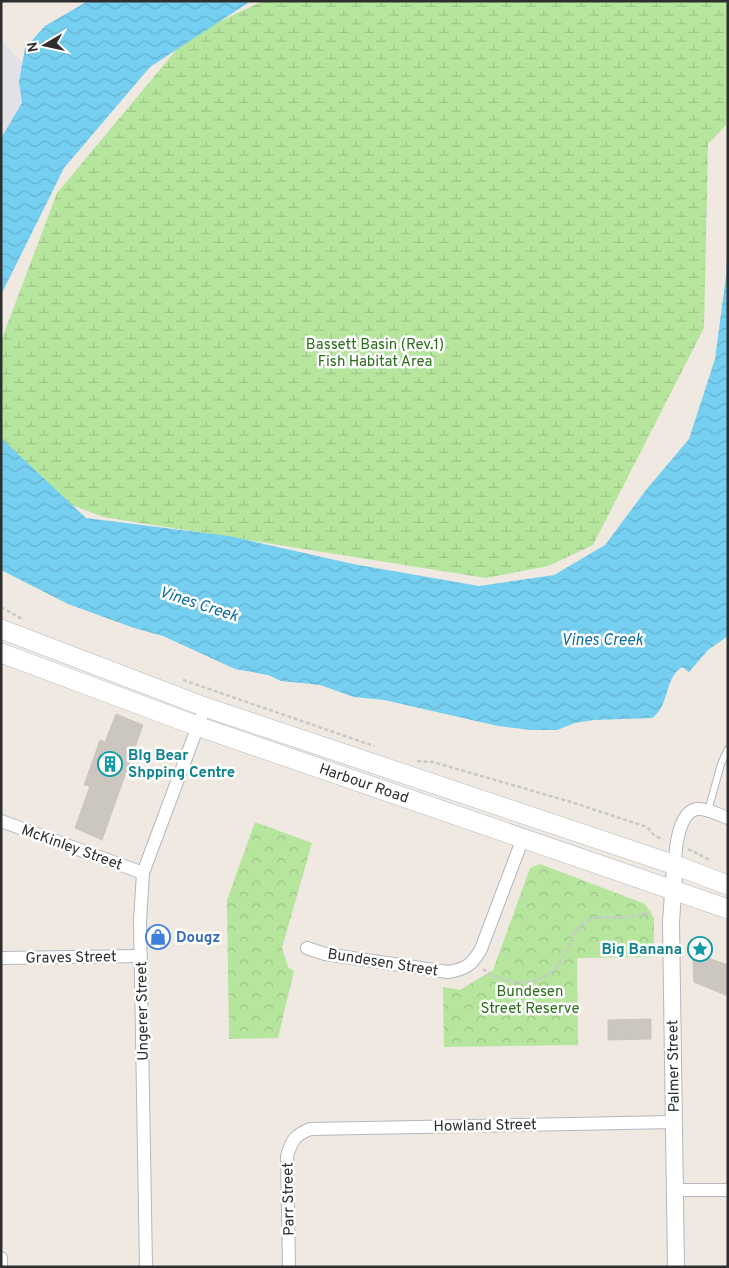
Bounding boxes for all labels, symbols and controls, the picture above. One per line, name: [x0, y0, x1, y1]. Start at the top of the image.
north arrow: [20, 20, 70, 70]
text: N: [24, 40, 43, 53]
park label: Bassett Basin (Rev.1) Fish Habitat Area: [306, 336, 444, 372]
water label: Vines Creek: [156, 583, 241, 627]
water label: Vines Creek: [561, 631, 644, 651]
place label: BIg Bear Shpping Centre: [128, 747, 235, 783]
building icon: BIg Bear Shpping Centre: [97, 751, 123, 777]
street label: Harbour Road: [316, 760, 411, 809]
street label: McKinley Street: [18, 821, 125, 875]
shop icon: Dougz: [145, 924, 171, 950]
place label: Dougz: [176, 929, 220, 948]
place icon: Big Banana: [687, 936, 713, 962]
place label: Big Banana: [601, 941, 682, 960]
street label: Bundesen Street: [326, 945, 439, 982]
street label: Graves Street: [25, 948, 117, 969]
street label: Ungerer Street: [133, 961, 154, 1061]
park label: Bundesen Street Reserve: [480, 983, 580, 1019]
street label: Palmer Street: [664, 1019, 685, 1113]
street label: Howland Street: [433, 1116, 537, 1137]
street label: Parr Street: [279, 1162, 300, 1236]

